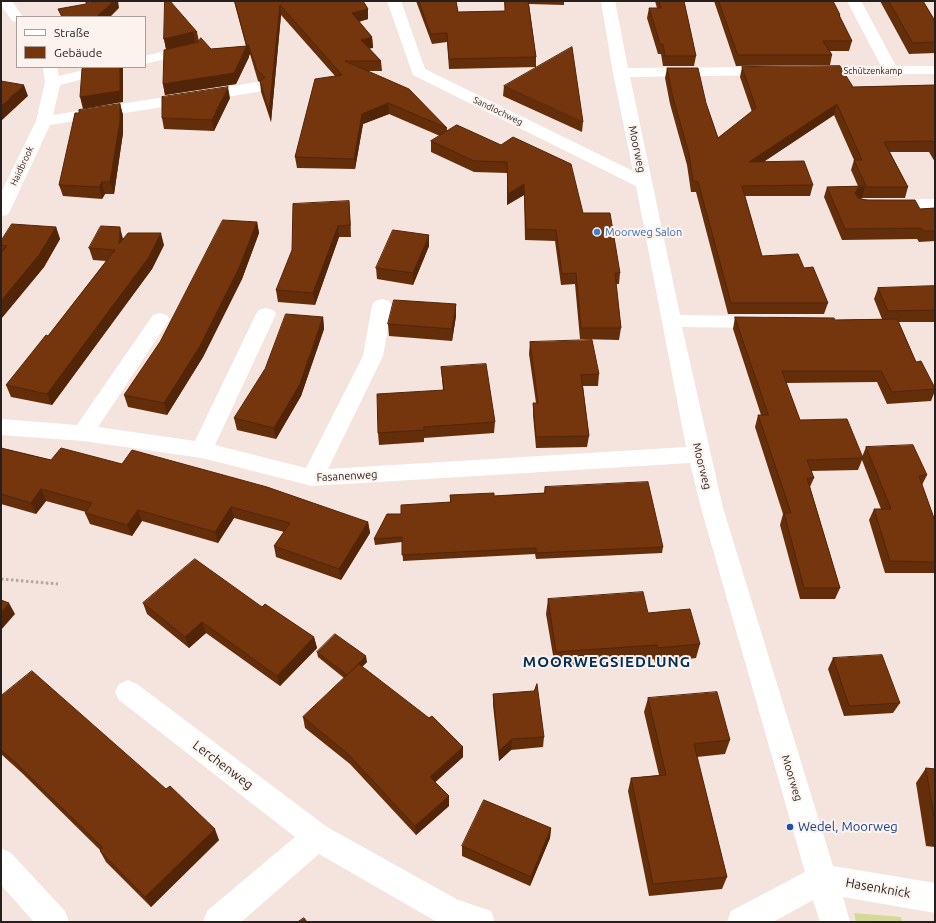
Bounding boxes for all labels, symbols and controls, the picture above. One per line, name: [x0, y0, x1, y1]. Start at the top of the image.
legend: [16, 16, 146, 68]
text: Straße: [54, 26, 90, 39]
text: Gebäude: [54, 46, 102, 59]
street label: Schützenkamp: [843, 66, 903, 76]
street label: Sandlochweg: [471, 94, 525, 128]
street label: Moorweg: [626, 124, 648, 174]
street label: Haidbrook: [8, 145, 36, 187]
place label: Moorweg Salon: [605, 225, 682, 239]
marker: Moorweg Salon: [592, 227, 602, 237]
street label: Moorweg: [690, 441, 714, 491]
street label: Fasanenweg: [316, 468, 378, 484]
district label: MOORWEGSIEDLUNG: [523, 653, 691, 671]
street label: Lerchenweg: [190, 737, 256, 793]
street label: Moorweg: [779, 753, 805, 803]
place label: Wedel, Moorweg: [798, 819, 898, 835]
marker: Wedel, Moorweg: [785, 822, 795, 832]
street label: Hasenknick: [844, 875, 912, 901]

